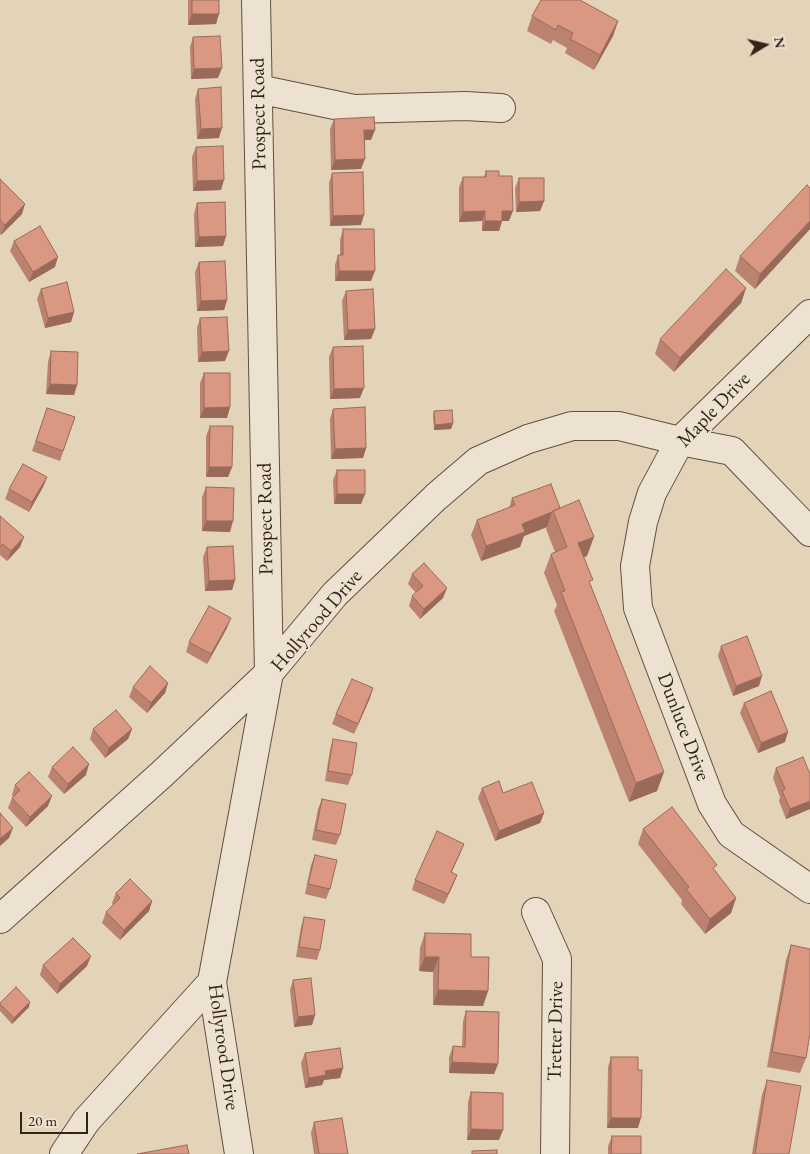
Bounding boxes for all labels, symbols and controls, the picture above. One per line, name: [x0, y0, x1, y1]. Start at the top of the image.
north arrow: [740, 20, 790, 70]
text: N: [770, 36, 790, 50]
street label: Prospect Road: [246, 58, 272, 170]
street label: Maple Drive: [672, 367, 756, 453]
street label: Prospect Road: [253, 463, 279, 575]
street label: Hollyrood Drive: [266, 565, 368, 677]
street label: Dunluce Drive: [651, 670, 715, 784]
street label: Tretter Drive: [543, 981, 569, 1081]
street label: Hollyrood Drive: [202, 982, 244, 1112]
scale bar: [22, 1102, 90, 1134]
text: 20 m: [28, 1111, 57, 1130]

